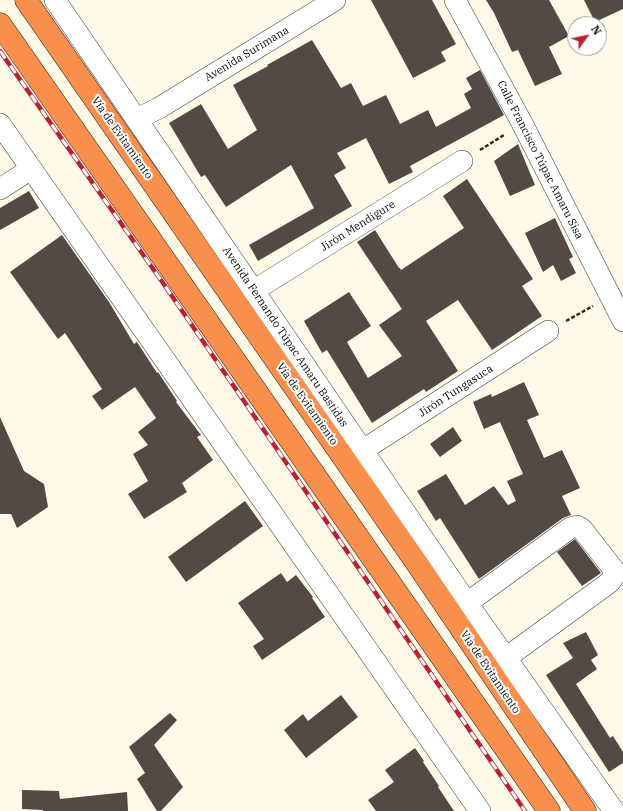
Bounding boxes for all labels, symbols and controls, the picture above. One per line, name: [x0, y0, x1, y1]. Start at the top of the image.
north arrow: [567, 16, 607, 56]
text: N: [588, 23, 604, 37]
street label: Avenida Surimana: [203, 24, 291, 84]
street label: Calle Francisco Túpac Amaru Sisa: [494, 79, 586, 241]
street label: Vía de Evitamiento: [89, 94, 155, 182]
street label: Jirón Mendigure: [318, 198, 398, 254]
street label: Avenida Fernando Túpac Amaru Bastidas: [219, 244, 351, 430]
street label: Vía de Evitamiento: [274, 360, 340, 448]
street label: Jirón Tungasuca: [416, 362, 496, 420]
street label: Vía de Evitamiento: [457, 628, 523, 716]

